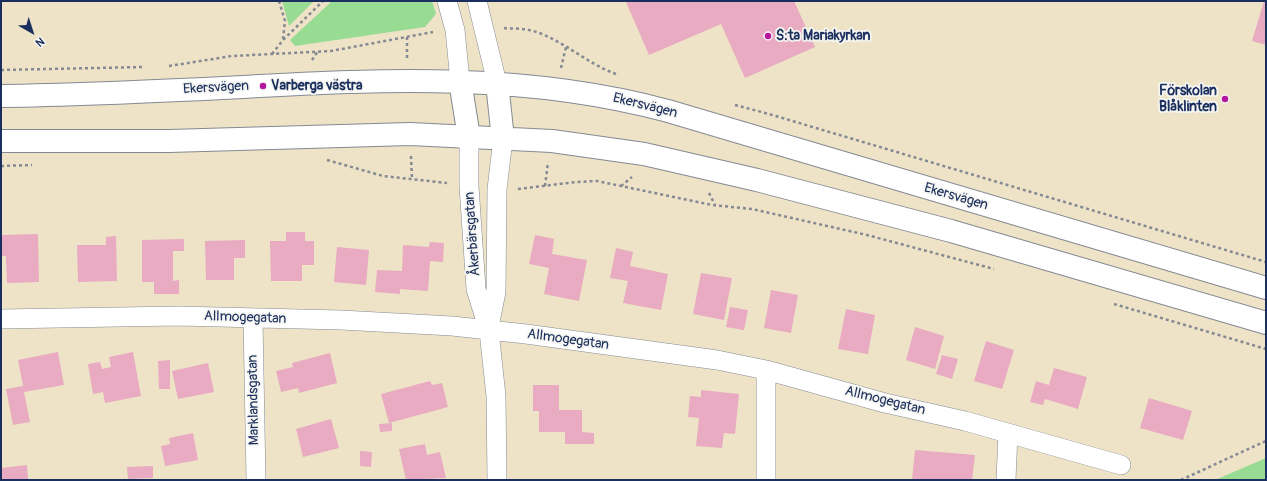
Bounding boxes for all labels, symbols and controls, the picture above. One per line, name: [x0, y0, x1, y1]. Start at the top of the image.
north arrow: [12, 12, 52, 52]
place label: S:ta Mariakyrkan: [776, 28, 870, 44]
marker: S:ta Mariakyrkan: [763, 31, 773, 41]
text: N: [33, 34, 47, 49]
street label: Ekersvägen: [183, 78, 249, 98]
place label: Varberga västra: [271, 78, 363, 94]
marker: Varberga västra: [258, 81, 268, 91]
place label: Förskolan Blåklinten: [1159, 83, 1217, 116]
street label: Ekersvägen: [611, 90, 679, 122]
marker: Förskolan Blåklinten: [1220, 94, 1230, 104]
street label: Ekersvägen: [922, 180, 990, 214]
street label: Åkerbärsgatan: [462, 191, 484, 277]
street label: Allmogegatan: [204, 308, 286, 328]
street label: Allmogegatan: [526, 326, 610, 354]
street label: Marklandsgatan: [245, 355, 263, 445]
street label: Allmogegatan: [843, 383, 927, 419]

